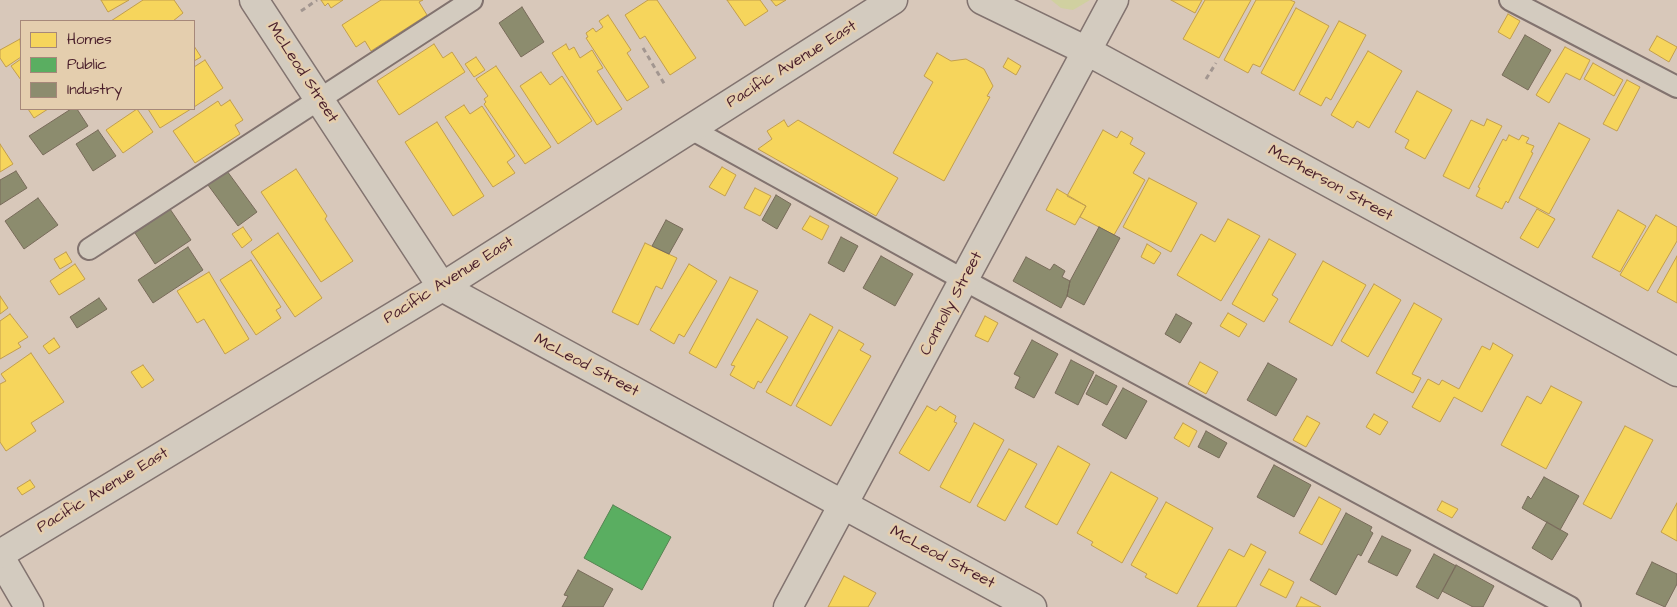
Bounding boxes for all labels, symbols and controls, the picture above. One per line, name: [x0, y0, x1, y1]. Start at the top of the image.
street label: Pacific Avenue East: [723, 17, 861, 113]
street label: McLeod Street: [262, 19, 342, 127]
legend: [20, 20, 195, 110]
text: Homes: [67, 29, 112, 50]
text: Public: [67, 54, 107, 75]
text: Industry: [67, 79, 122, 100]
street label: McPherson Street: [1264, 142, 1396, 226]
street label: Pacific Avenue East: [380, 233, 518, 329]
street label: Connolly Street: [917, 249, 987, 359]
street label: McLeod Street: [530, 330, 642, 402]
street label: Pacific Avenue East: [34, 444, 172, 538]
street label: McLeod Street: [886, 522, 998, 594]

